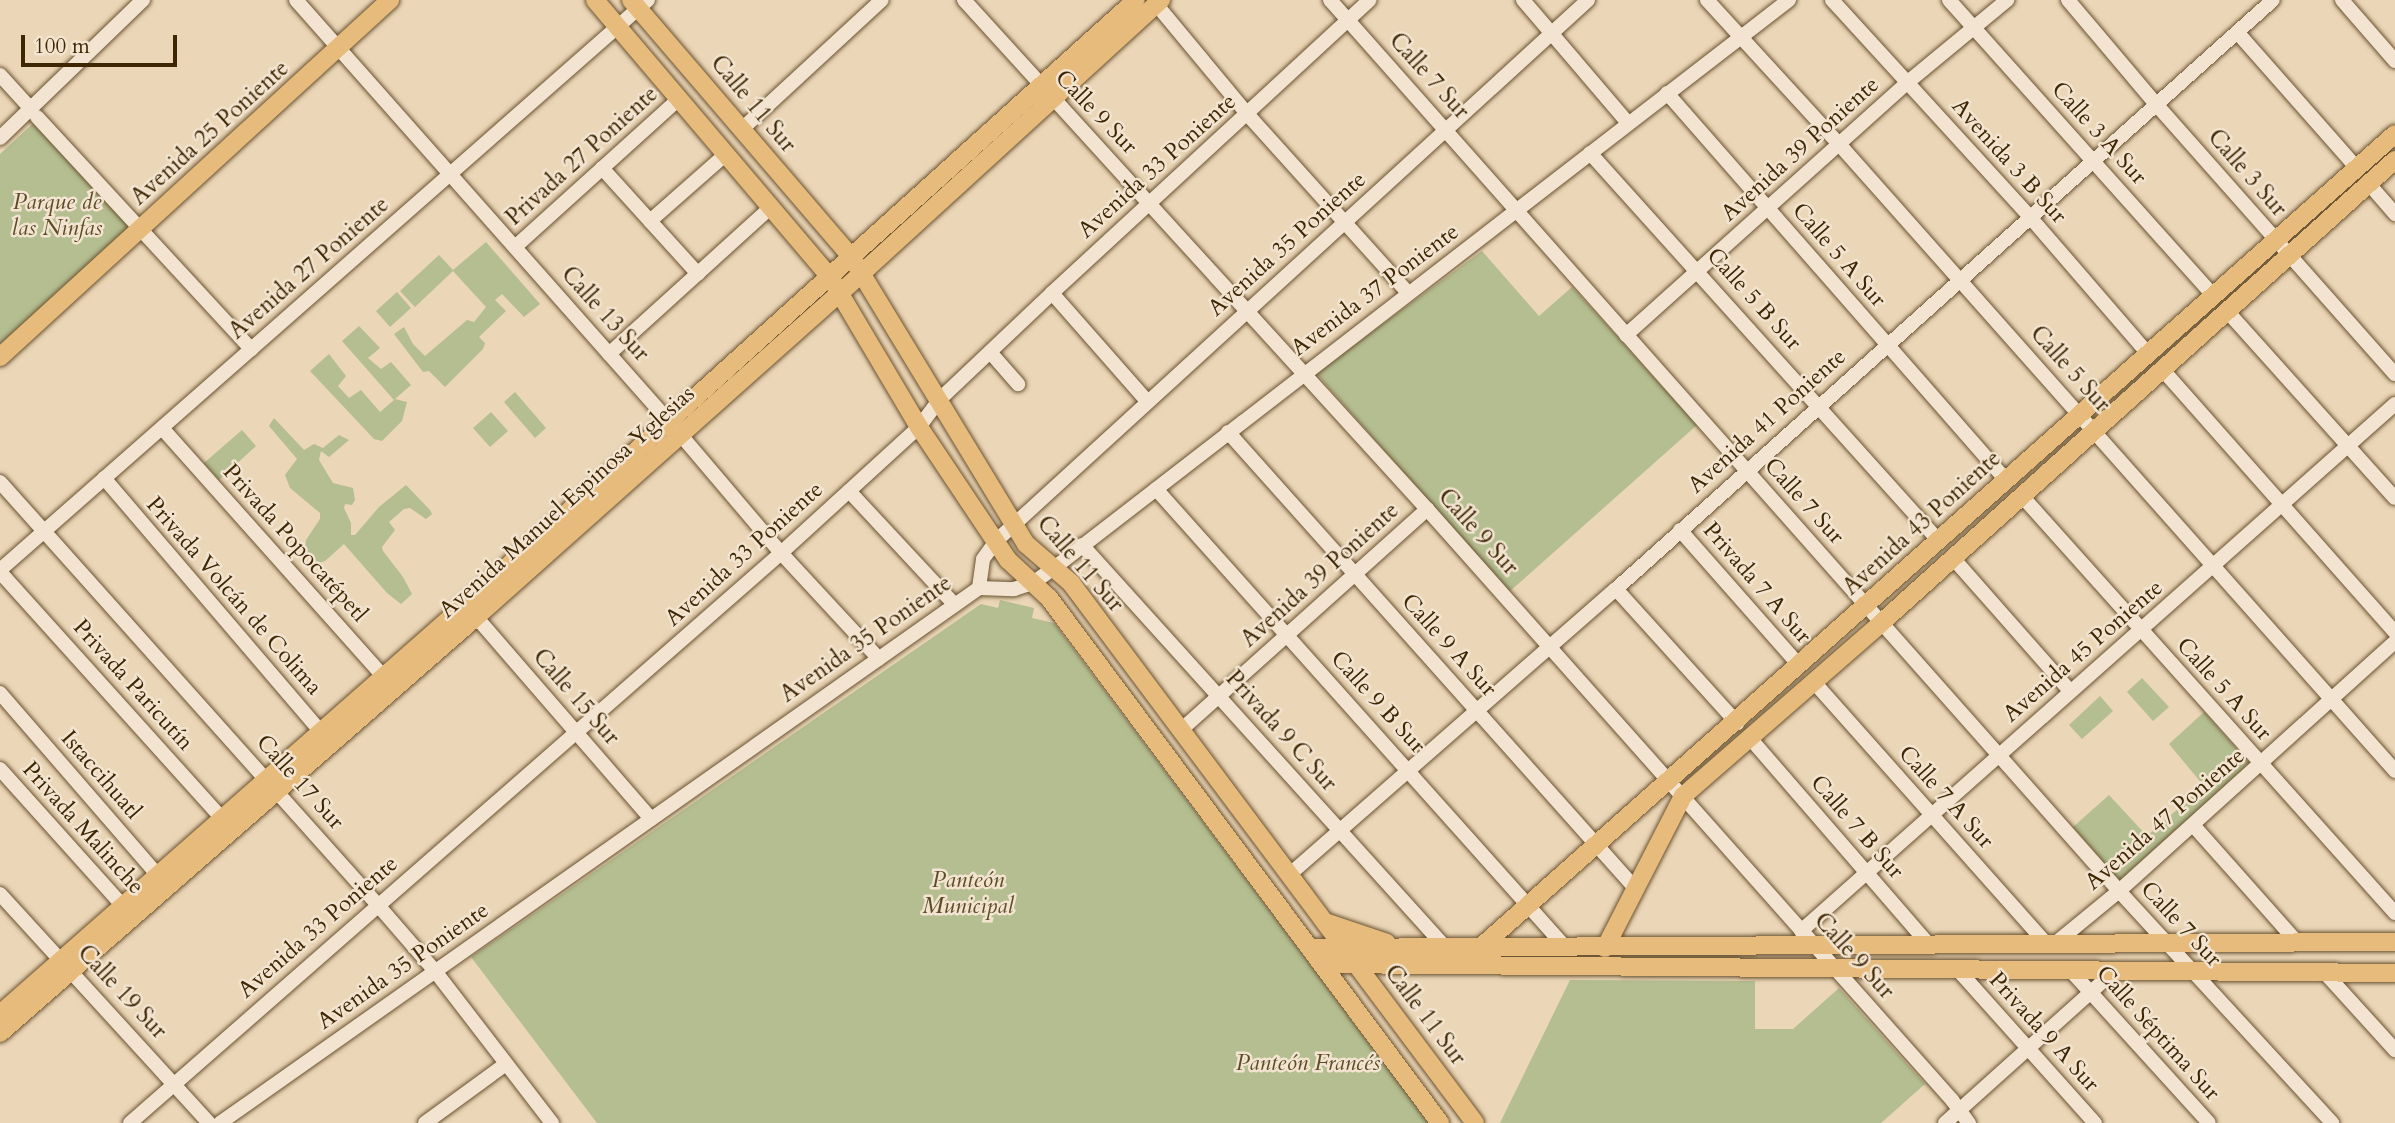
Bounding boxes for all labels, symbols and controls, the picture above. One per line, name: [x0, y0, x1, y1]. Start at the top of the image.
scale bar: [24, 21, 180, 65]
street label: Calle 7 Sur: [1383, 27, 1475, 125]
text: 100 m: [34, 32, 90, 61]
street label: Calle 11 Sur: [704, 50, 802, 158]
street label: Avenida 25 Poniente: [125, 55, 295, 211]
street label: Calle 9 Sur: [1049, 64, 1143, 160]
street label: Avenida 39 Poniente: [1715, 71, 1885, 227]
street label: Calle 3 A Sur: [2046, 76, 2152, 190]
street label: Privada 27 Poniente: [500, 81, 664, 231]
street label: Avenida 33 Poniente: [1072, 88, 1242, 244]
street label: Avenida 3 B Sur: [1946, 93, 2072, 229]
street label: Calle 3 Sur: [2202, 124, 2292, 222]
street label: Avenida 35 Poniente: [1202, 166, 1372, 322]
park label: Parque de las Ninfas: [12, 188, 102, 242]
street label: Avenida 27 Poniente: [223, 191, 395, 345]
street label: Calle 5 A Sur: [1786, 197, 1892, 313]
street label: Avenida 37 Poniente: [1286, 218, 1464, 362]
street label: Calle 5 B Sur: [1701, 242, 1807, 356]
street label: Calle 13 Sur: [555, 261, 655, 367]
street label: Calle 5 Sur: [2024, 320, 2116, 418]
street label: Avenida 41 Poniente: [1682, 343, 1852, 499]
street label: Avenida Manuel Espinosa Yglesias: [434, 380, 700, 624]
street label: Avenida 43 Poniente: [1837, 445, 2007, 601]
street label: Calle 7 Sur: [1758, 452, 1850, 550]
street label: Privada Popocatépetl: [217, 458, 373, 628]
street label: Avenida 33 Poniente: [659, 476, 829, 632]
street label: Calle 9 Sur: [1432, 483, 1524, 581]
street label: Privada Volcán de Colima: [140, 491, 328, 701]
street label: Avenida 39 Poniente: [1235, 497, 1405, 653]
street label: Calle 11 Sur: [1031, 510, 1129, 618]
street label: Privada 7 A Sur: [1697, 517, 1817, 649]
street label: Avenida 35 Poniente: [775, 570, 957, 708]
street label: Avenida 45 Poniente: [1997, 574, 2169, 728]
street label: Calle 9 A Sur: [1396, 588, 1502, 702]
street label: Privada Paricutín: [67, 614, 199, 756]
street label: Calle 5 A Sur: [2171, 632, 2277, 746]
street label: Calle 15 Sur: [527, 643, 625, 751]
street label: Calle 9 B Sur: [1325, 645, 1431, 759]
street label: Privada 9 C Sur: [1220, 665, 1342, 797]
street label: Istaccihuatl: [55, 725, 147, 825]
street label: Calle 17 Sur: [250, 729, 350, 835]
street label: Calle 7 A Sur: [1893, 740, 1999, 854]
street label: Avenida 47 Poniente: [2079, 742, 2251, 896]
street label: Privada Malinche: [16, 756, 150, 900]
street label: Calle 7 B Sur: [1805, 770, 1909, 884]
street label: Avenida 33 Poniente: [232, 850, 404, 1004]
park label: Panteón Municipal: [922, 866, 1014, 920]
street label: Calle 7 Sur: [2135, 876, 2227, 972]
street label: Avenida 35 Poniente: [312, 897, 494, 1035]
street label: Calle 9 Sur: [1808, 907, 1900, 1005]
street label: Calle 19 Sur: [72, 939, 172, 1045]
street label: Calle 11 Sur: [1378, 960, 1472, 1070]
street label: Calle Séptima Sur: [2090, 960, 2226, 1106]
street label: Privada 9 A Sur: [1983, 967, 2105, 1097]
park label: Panteón Francés: [1236, 1049, 1380, 1077]

